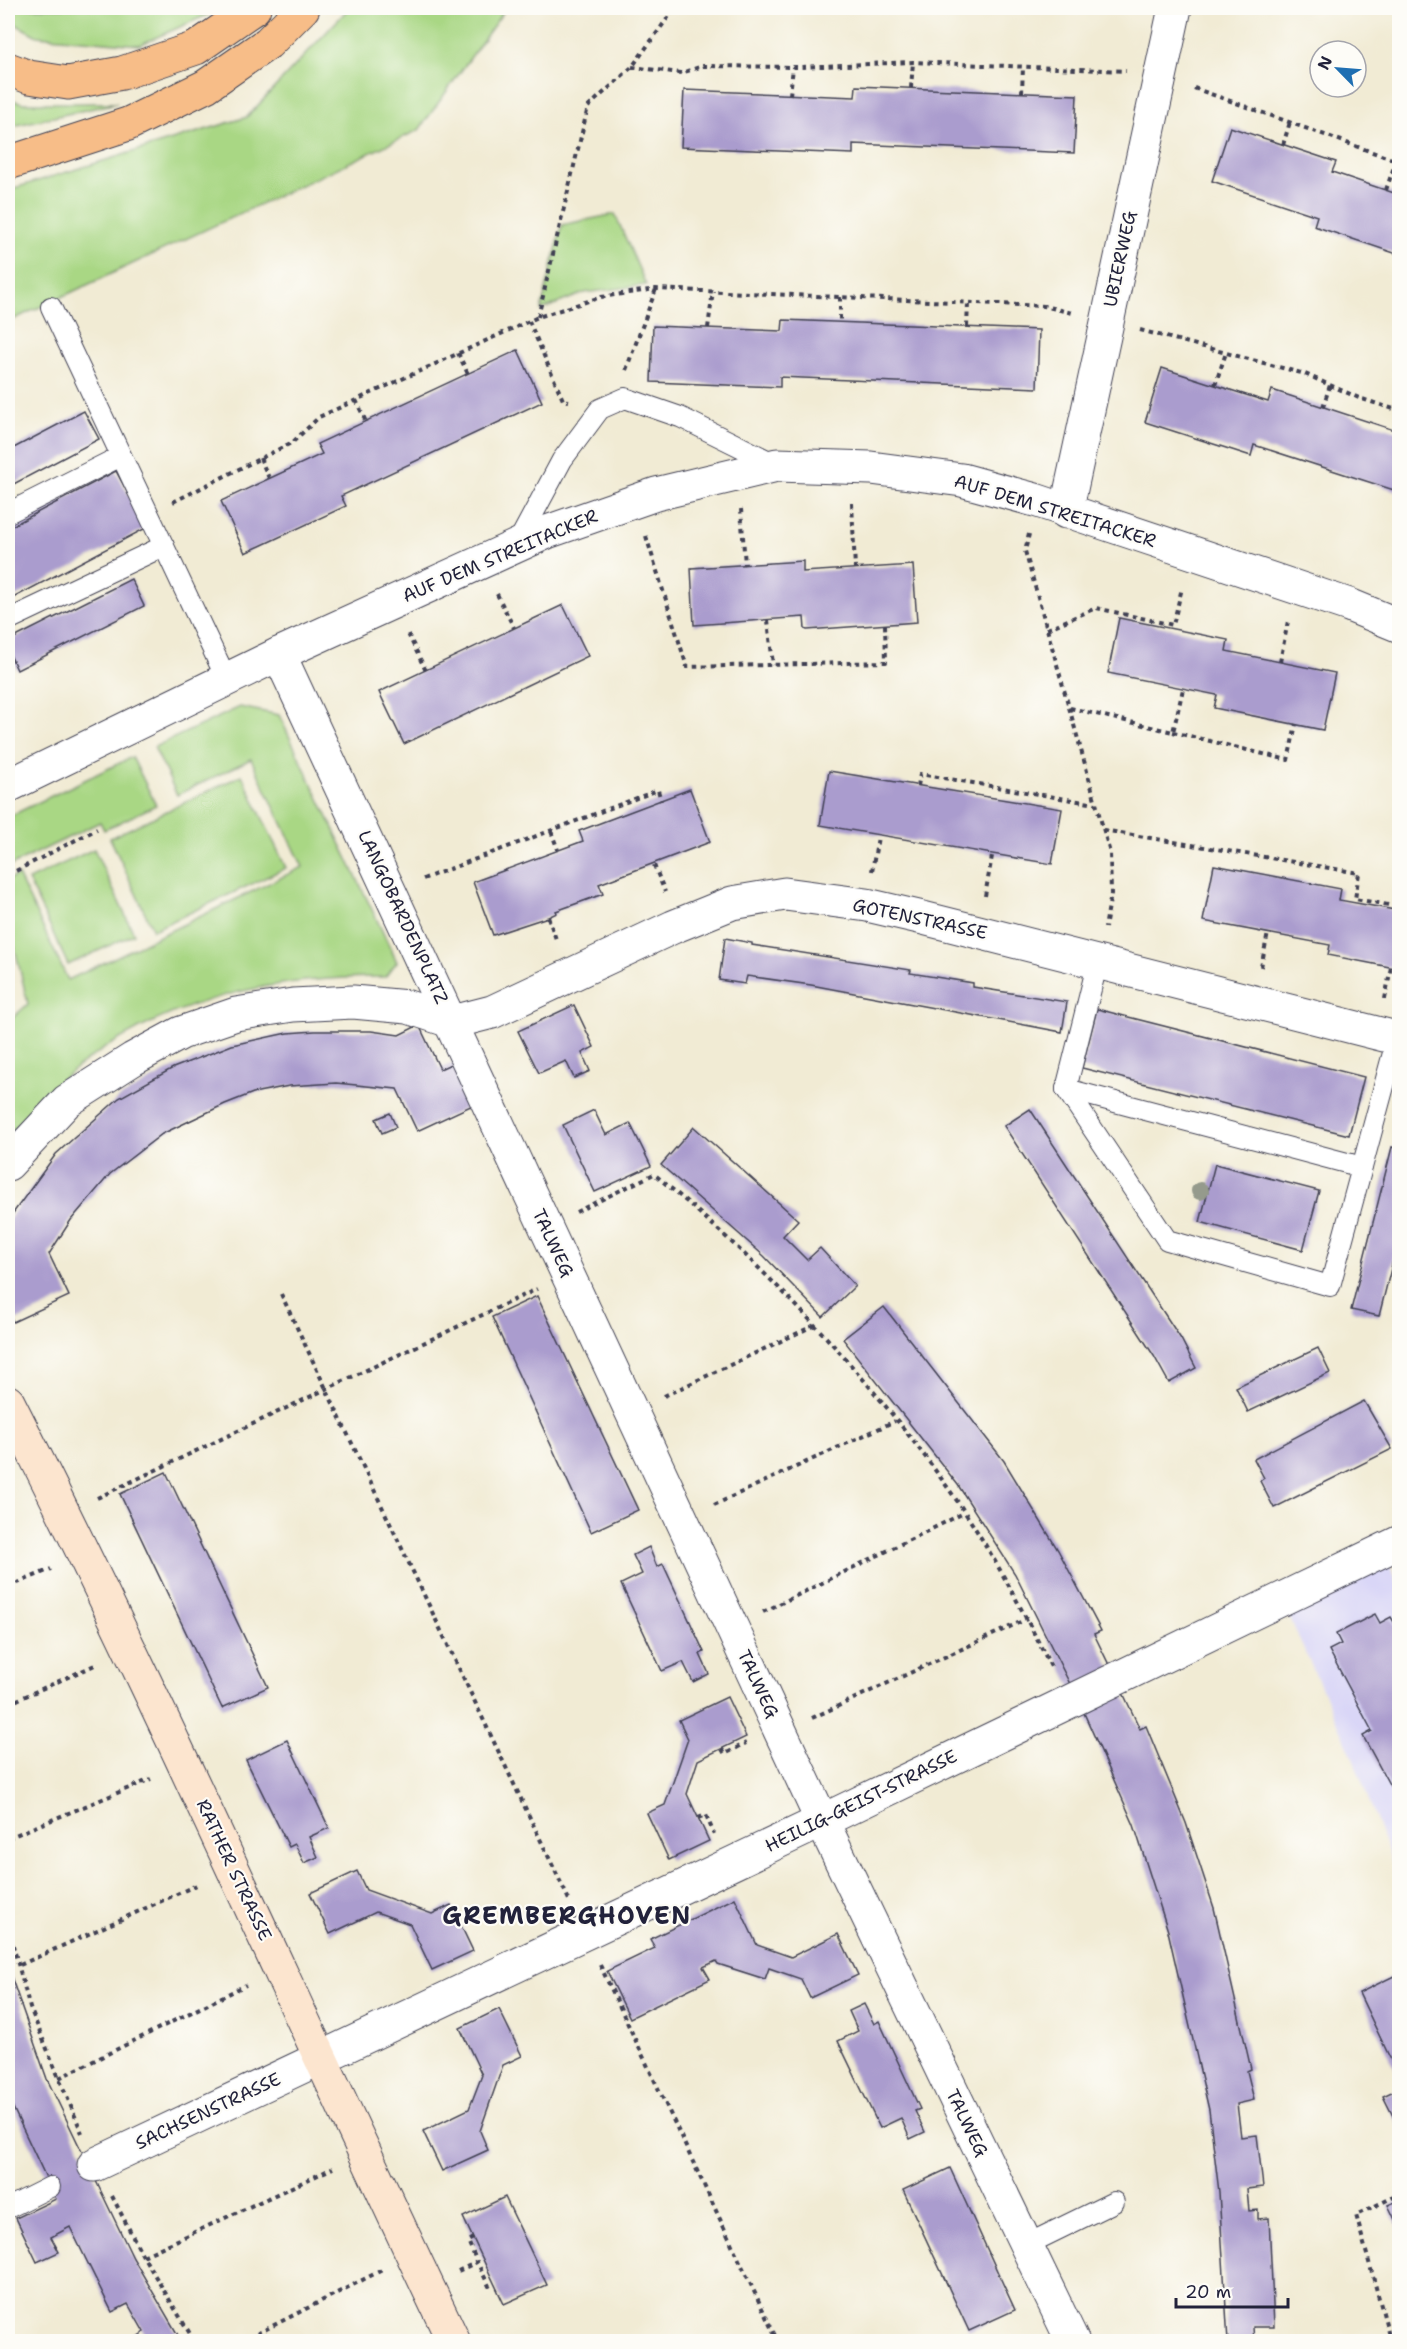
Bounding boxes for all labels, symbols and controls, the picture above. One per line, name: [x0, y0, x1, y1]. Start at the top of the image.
north arrow: [1308, 39, 1368, 99]
text: N: [1313, 53, 1337, 73]
street label: UBIERWEG: [1098, 208, 1142, 309]
street label: AUF DEM STREITACKER: [951, 469, 1159, 553]
street label: AUF DEM STREITACKER: [399, 504, 601, 608]
street label: LANGOBARDENPLATZ: [352, 826, 454, 1008]
street label: GOTENSTRASSE: [850, 893, 990, 945]
street label: TALWEG: [527, 1205, 579, 1281]
street label: TALWEG: [732, 1646, 784, 1722]
street label: HEILIG-GEIST-STRASSE: [761, 1744, 961, 1858]
street label: RATHER STRASSE: [191, 1795, 277, 1945]
district label: GREMBERGHOVEN: [442, 1900, 692, 1932]
street label: SACHSENSTRASSE: [131, 2067, 285, 2155]
street label: TALWEG: [940, 2085, 994, 2161]
scale bar: [1176, 2271, 1288, 2309]
text: 20 m: [1185, 2280, 1231, 2304]

